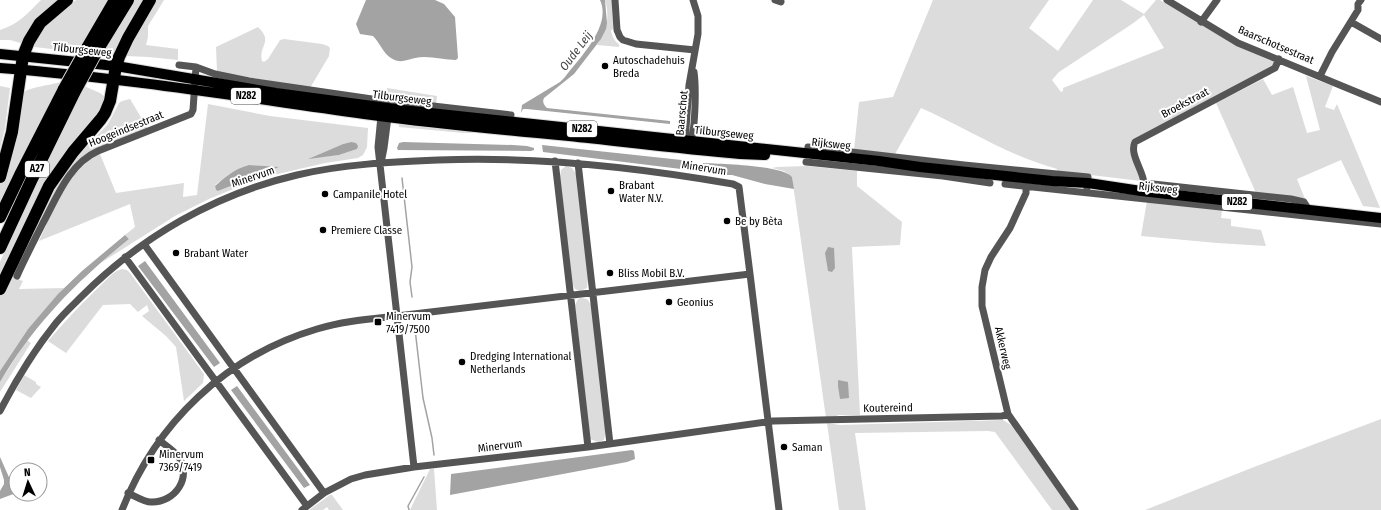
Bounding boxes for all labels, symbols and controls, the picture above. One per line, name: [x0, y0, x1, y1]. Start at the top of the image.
street label: Baarschotsestraat: [1236, 23, 1316, 67]
water label: Oude Leij: [557, 29, 595, 73]
street label: Tilburgseweg: [52, 40, 113, 60]
place label: Autoschadehuis Breda: [613, 54, 685, 80]
marker: Autoschadehuis Breda: [600, 61, 610, 71]
street label: Broekstraat: [1159, 85, 1211, 121]
road number: N282: [231, 88, 261, 104]
street label: Tilburgseweg: [372, 88, 433, 108]
street label: Baarschot: [674, 90, 690, 136]
street label: Hoogeindsestraat: [87, 108, 166, 150]
road number: N282: [567, 121, 597, 137]
street label: Tilburgseweg: [694, 123, 755, 143]
street label: Rijksweg: [811, 135, 852, 153]
street label: Minervum: [681, 158, 727, 178]
road number: A27: [25, 161, 49, 177]
street label: Minervum: [230, 164, 276, 190]
place label: Brabant Water N.V.: [619, 179, 663, 205]
street label: Rijksweg: [1138, 179, 1179, 197]
marker: Brabant Water N.V.: [606, 186, 616, 196]
place label: Campanile Hotel: [333, 188, 407, 201]
marker: Campanile Hotel: [320, 189, 330, 199]
road number: N282: [1222, 194, 1252, 210]
place label: Be by Bèta: [735, 215, 783, 228]
marker: Be by Bèta: [722, 216, 732, 226]
place label: Premiere Classe: [331, 224, 402, 237]
marker: Premiere Classe: [318, 225, 328, 235]
place label: Brabant Water: [184, 247, 248, 260]
marker: Brabant Water: [171, 248, 181, 258]
place label: Bliss Mobil B.V.: [618, 267, 684, 280]
marker: Bliss Mobil B.V.: [605, 268, 615, 278]
place label: Geonius: [677, 296, 714, 309]
marker: Geonius: [664, 297, 674, 307]
place label: Minervum 7419/7500: [386, 310, 431, 336]
marker: Minervum 7419/7500: [373, 317, 383, 327]
street label: Akkerweg: [992, 326, 1014, 371]
place label: Dredging International Netherlands: [470, 350, 572, 376]
marker: Dredging International Netherlands: [457, 357, 467, 367]
street label: Koutereind: [863, 401, 913, 415]
street label: Minervum: [477, 437, 523, 455]
place label: Saman: [792, 441, 823, 454]
marker: Saman: [779, 442, 789, 452]
place label: Minervum 7369/7419: [159, 448, 204, 474]
marker: Minervum 7369/7419: [146, 455, 156, 465]
north arrow: [8, 462, 48, 502]
text: N: [24, 466, 31, 479]

